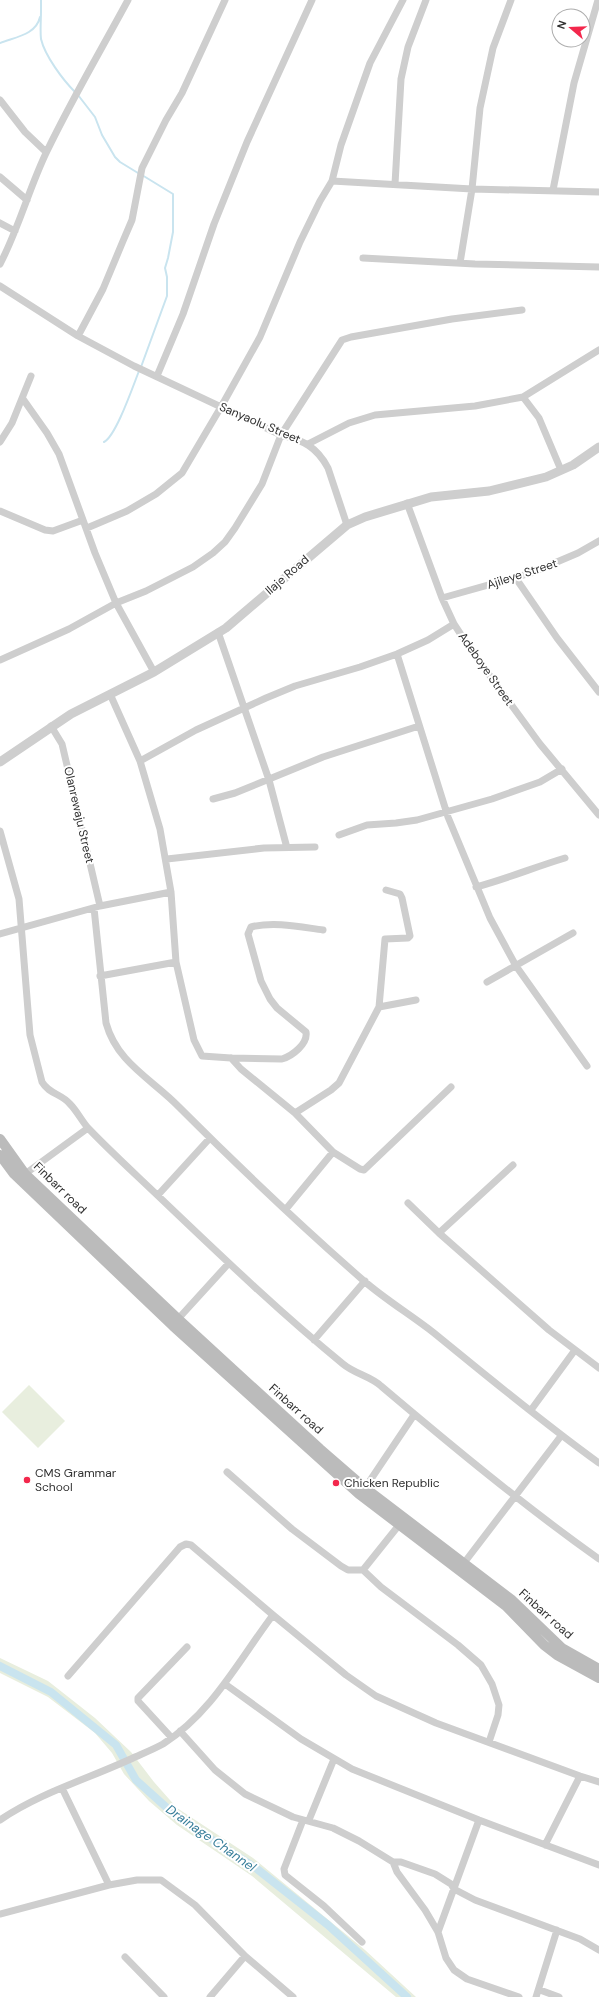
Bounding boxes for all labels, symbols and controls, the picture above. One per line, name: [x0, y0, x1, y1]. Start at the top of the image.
north arrow: [551, 8, 591, 48]
text: N: [554, 19, 569, 31]
street label: Sanyaolu Street: [217, 399, 303, 447]
street label: Ilaje Road: [262, 552, 312, 598]
street label: Ajileye Street: [485, 555, 560, 593]
street label: Adeboye Street: [455, 629, 517, 709]
street label: Olanrewaju Street: [60, 765, 98, 865]
street label: Finbarr road: [30, 1159, 90, 1217]
street label: Finbarr road: [265, 1380, 327, 1438]
place label: CMS Grammar School: [35, 1465, 117, 1495]
marker: CMS Grammar School: [22, 1475, 32, 1485]
place label: Chicken Republic: [344, 1475, 440, 1491]
marker: Chicken Republic: [331, 1478, 341, 1488]
street label: Finbarr road: [515, 1585, 577, 1643]
water label: Drainage Channel: [163, 1801, 260, 1876]

